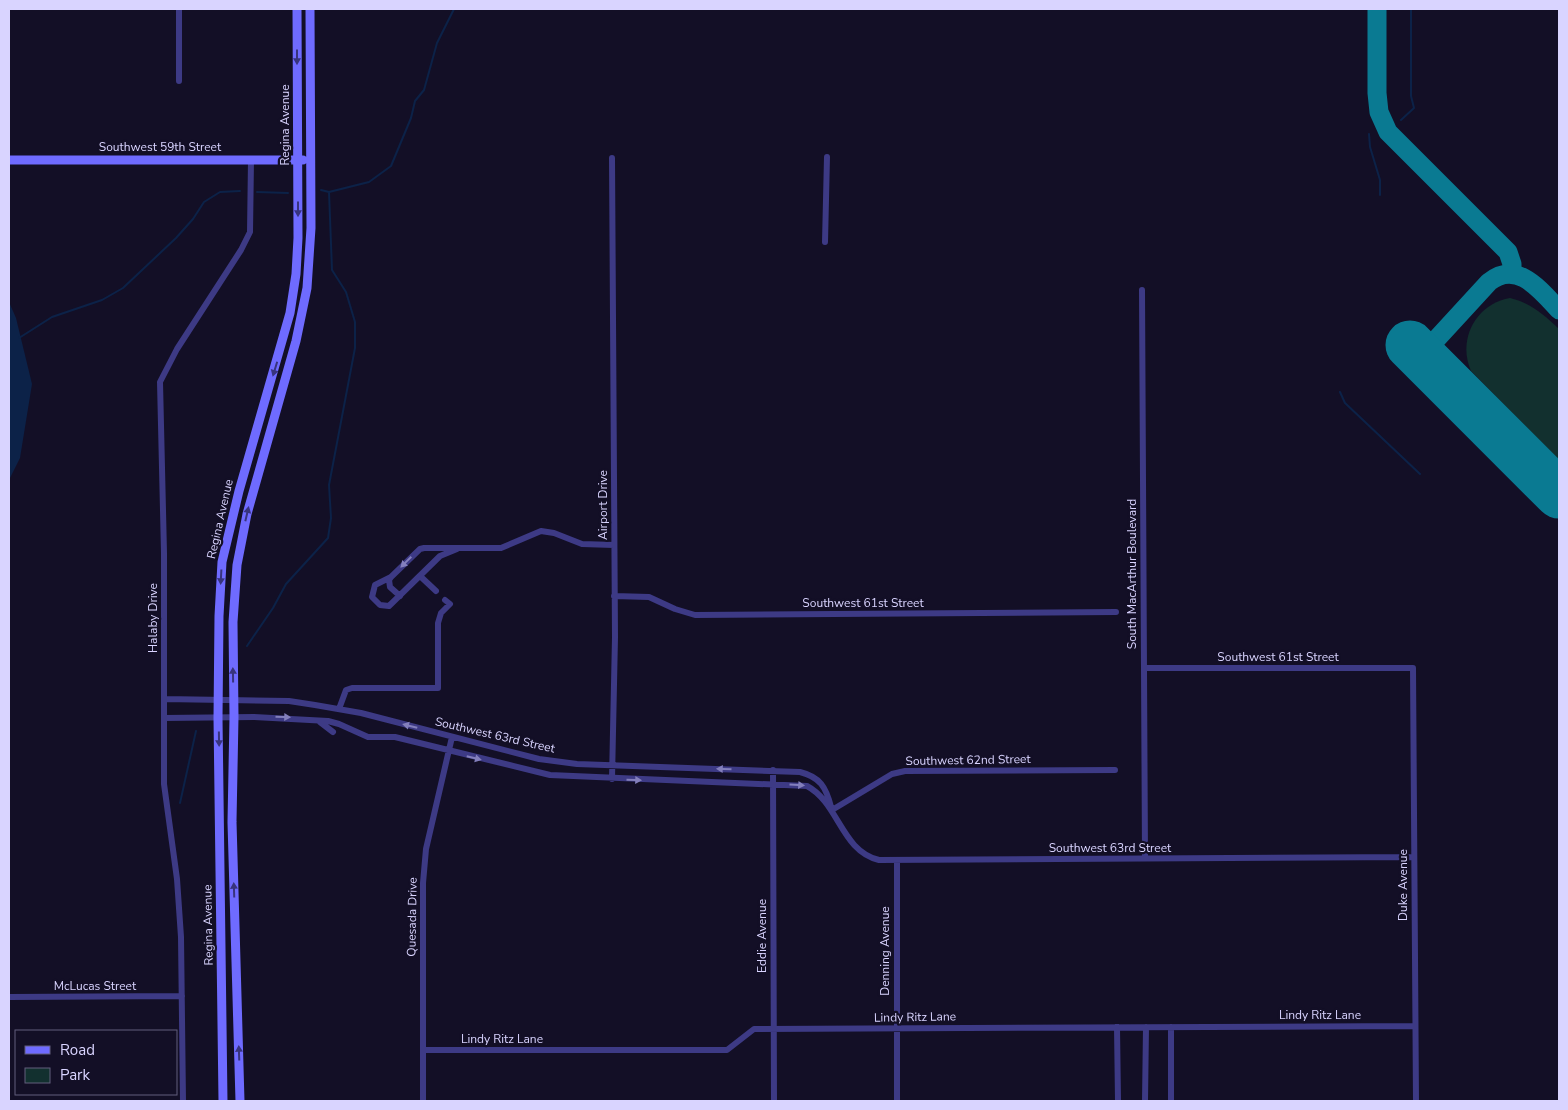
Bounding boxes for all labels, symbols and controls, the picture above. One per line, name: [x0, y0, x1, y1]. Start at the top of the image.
one-way arrow: [293, 50, 301, 66]
street label: Regina Avenue: [277, 84, 293, 166]
street label: Southwest 59th Street: [99, 139, 222, 155]
one-way arrow: [294, 201, 302, 217]
one-way arrow: [270, 362, 278, 377]
street label: Airport Drive: [595, 470, 611, 540]
street label: Regina Avenue: [203, 478, 237, 560]
street label: South MacArthur Boulevard: [1124, 499, 1140, 649]
one-way arrow: [243, 506, 251, 521]
one-way arrow: [400, 555, 412, 567]
one-way arrow: [217, 569, 225, 585]
street label: Halaby Drive: [145, 583, 161, 653]
street label: Southwest 61st Street: [802, 595, 924, 611]
street label: Southwest 61st Street: [1217, 649, 1339, 665]
one-way arrow: [229, 667, 237, 683]
street label: Southwest 63rd Street: [433, 713, 557, 757]
one-way arrow: [275, 714, 291, 722]
one-way arrow: [403, 722, 418, 730]
one-way arrow: [215, 731, 223, 747]
street label: Southwest 62nd Street: [905, 751, 1032, 769]
one-way arrow: [467, 754, 482, 762]
one-way arrow: [716, 765, 732, 773]
one-way arrow: [627, 776, 643, 784]
one-way arrow: [789, 781, 805, 789]
street label: Southwest 63rd Street: [1049, 840, 1172, 856]
street label: Duke Avenue: [1395, 849, 1411, 921]
street label: Quesada Drive: [403, 877, 421, 957]
one-way arrow: [230, 882, 238, 898]
street label: Regina Avenue: [199, 884, 217, 966]
street label: Eddie Avenue: [754, 899, 770, 973]
street label: Denning Avenue: [877, 906, 893, 996]
street label: McLucas Street: [54, 978, 137, 994]
street label: Lindy Ritz Lane: [1279, 1007, 1361, 1023]
street label: Lindy Ritz Lane: [874, 1008, 956, 1026]
legend: [15, 1030, 178, 1095]
street label: Lindy Ritz Lane: [461, 1031, 543, 1047]
text: Road: [60, 1040, 95, 1060]
one-way arrow: [235, 1044, 243, 1060]
text: Park: [60, 1065, 90, 1085]

